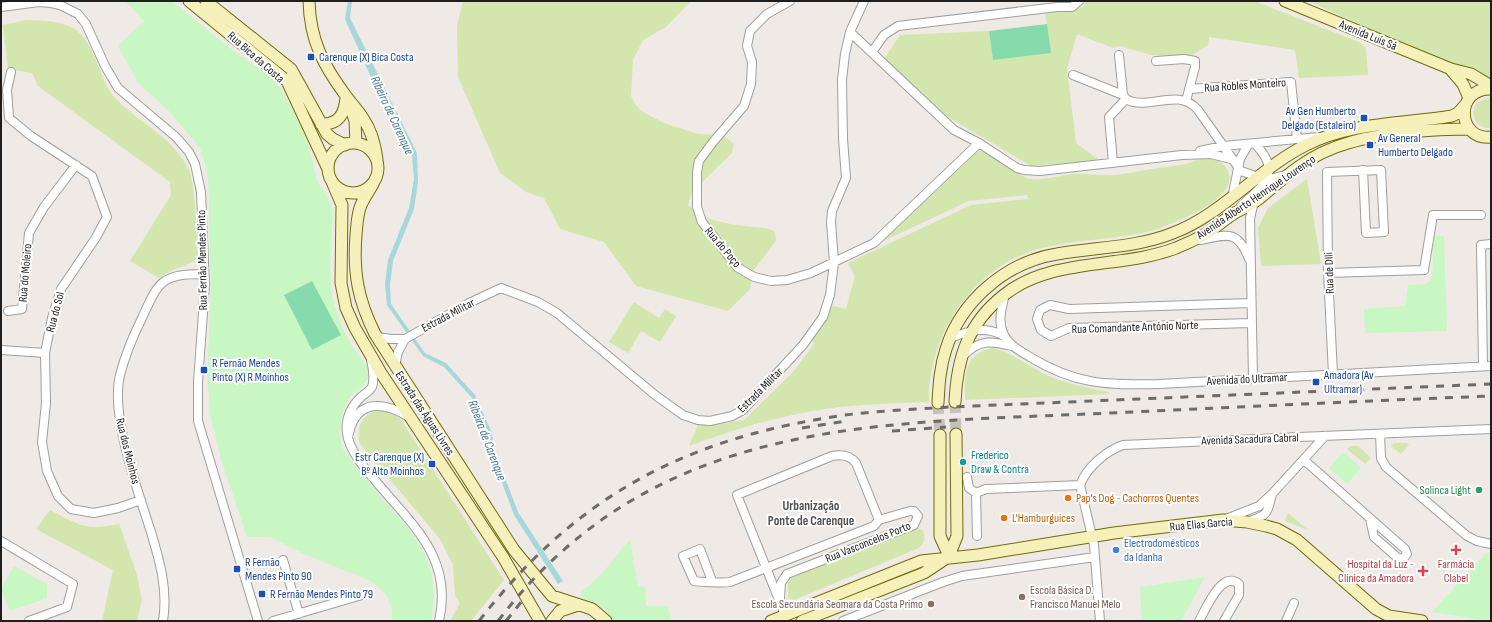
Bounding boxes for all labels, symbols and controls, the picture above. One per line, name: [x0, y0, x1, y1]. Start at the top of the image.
street label: Avenida Luís Sá: [1336, 17, 1399, 54]
street label: Rua Bica da Costa: [224, 29, 288, 86]
place label: Carenque (X) Bica Costa: [319, 50, 414, 65]
marker: Carenque (X) Bica Costa: [306, 52, 316, 62]
water label: Ribeira de Carenque: [367, 73, 417, 157]
street label: Rua Robles Monteiro: [1204, 75, 1286, 96]
place label: Av Gen Humberto Delgado (Estaleiro): [1282, 104, 1356, 133]
marker: Av Gen Humberto Delgado (Estaleiro): [1359, 113, 1369, 123]
place label: Av General Humberto Delgado: [1377, 131, 1453, 160]
marker: Av General Humberto Delgado: [1365, 140, 1375, 150]
street label: Avenida Alberto Henrique Lourenço: [1193, 152, 1319, 243]
street label: Rua Fernão Mendes Pinto: [194, 210, 211, 310]
street label: Rua do Poço: [701, 224, 744, 271]
street label: Rua do Moleiro: [15, 243, 36, 303]
street label: Rua de DIli: [1321, 252, 1338, 294]
street label: Rua do Sol: [43, 290, 68, 334]
street label: Estrada Militar: [419, 295, 478, 336]
street label: Rua Comandante António Norte: [1071, 318, 1199, 337]
place label: R Fernão Mendes Pinto (X) R Moínhos: [212, 356, 289, 385]
street label: Estrada Militar: [735, 364, 787, 416]
marker: R Fernão Mendes Pinto (X) R Moínhos: [199, 365, 209, 375]
street label: Estrada das Águas Livres: [392, 368, 458, 458]
place label: Amadora (Av Ultramar): [1323, 368, 1374, 397]
street label: Avenida do Ultramar: [1205, 370, 1288, 389]
marker: Amadora (Av Ultramar): [1311, 377, 1321, 387]
water label: Ribeira de Carenque: [464, 398, 510, 483]
street label: Rua dos Moinhos: [112, 417, 143, 486]
street label: Avenida Sacadura Cabral: [1200, 430, 1299, 449]
place label: Frederico Draw & Contra: [971, 448, 1029, 477]
place label: Estr Carenque (X) Bº Alto Moínhos: [355, 450, 424, 479]
marker: Frederico Draw & Contra: [958, 457, 968, 467]
marker: Estr Carenque (X) Bº Alto Moínhos: [427, 459, 437, 469]
place label: Solinca Light: [1420, 483, 1471, 498]
marker: Solinca Light: [1474, 485, 1484, 495]
place label: Pap's Dog - Cachorros Quentes: [1076, 491, 1199, 506]
marker: Pap's Dog - Cachorros Quentes: [1063, 493, 1073, 503]
district label: Urbanização Ponte de Carenque: [768, 498, 855, 529]
place label: L'Hamburguices: [1012, 511, 1075, 526]
marker: L'Hamburguices: [999, 513, 1009, 523]
street label: Rua Elias Garcia: [1169, 514, 1233, 535]
street label: Rua Vasconcelos Porto: [823, 518, 913, 566]
place label: Electrodomésticos da Idanha: [1124, 536, 1199, 565]
marker: Electrodomésticos da Idanha: [1111, 545, 1121, 555]
marker: Farmácia Clabel: [1451, 545, 1461, 555]
place label: R Fernão Mendes Pinto 90: [245, 555, 312, 584]
place label: Hospital da Luz - Clínica da Amadora: [1338, 557, 1414, 586]
place label: Farmácia Clabel: [1438, 557, 1475, 586]
marker: R Fernão Mendes Pinto 90: [232, 564, 242, 574]
marker: Hospital da Luz - Clínica da Amadora: [1417, 565, 1429, 577]
place label: Escola Básica D. Francisco Manuel Melo: [1030, 583, 1121, 612]
place label: R Fernão Mendes Pinto 79: [270, 587, 373, 602]
marker: R Fernão Mendes Pinto 79: [257, 589, 267, 599]
marker: Escola Básica D. Francisco Manuel Melo: [1017, 592, 1027, 602]
place label: Escola Secundária Seomara da Costa Primo: [751, 597, 923, 612]
marker: Escola Secundária Seomara da Costa Primo: [926, 599, 936, 609]

